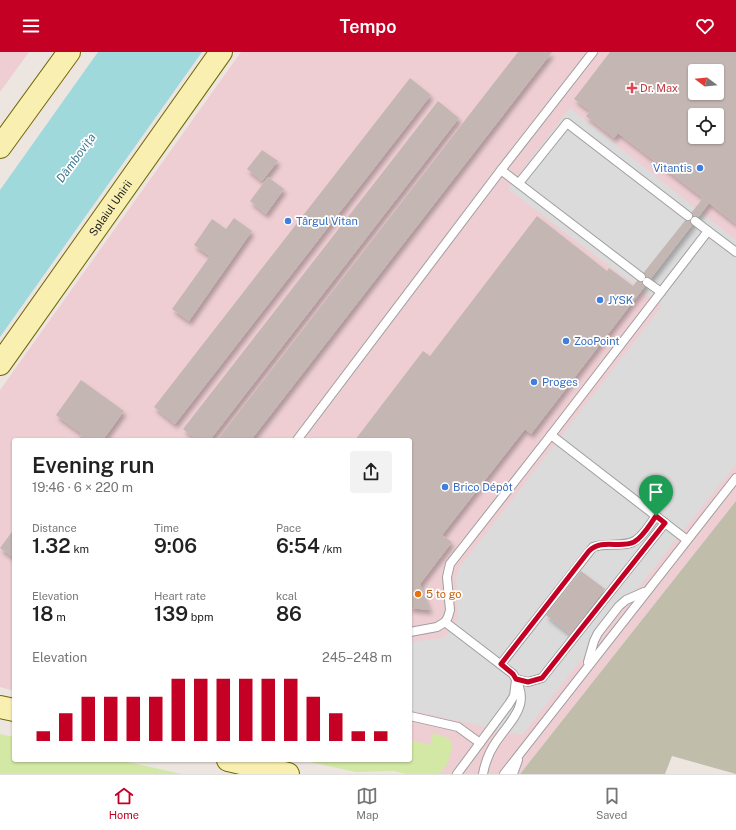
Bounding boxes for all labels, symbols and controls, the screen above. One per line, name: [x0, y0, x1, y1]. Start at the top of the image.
icon: menu: [20, 15, 42, 37]
icon: heart: [694, 15, 716, 37]
text: Tempo: [340, 16, 396, 37]
north arrow: [688, 64, 724, 100]
map controls: [688, 64, 724, 144]
place label: Dr. Max: [640, 82, 678, 94]
marker: Dr. Max: [627, 83, 637, 93]
button: locate: [688, 108, 724, 144]
water label: Dâmbovița: [53, 131, 99, 185]
place label: Vitantis: [653, 162, 692, 174]
marker: Vitantis: [695, 163, 705, 173]
street label: Splaiul Unirii: [87, 178, 134, 238]
place label: Târgul Vitan: [296, 215, 358, 227]
marker: Târgul Vitan: [283, 216, 293, 226]
place label: JYSK: [608, 294, 634, 306]
marker: JYSK: [595, 295, 605, 305]
place label: ZooPoint: [574, 335, 620, 347]
marker: ZooPoint: [561, 336, 571, 346]
place label: Proges: [542, 376, 578, 388]
marker: Proges: [529, 377, 539, 387]
button: share: [350, 451, 392, 493]
text: Evening run: [32, 452, 154, 478]
pin: [639, 475, 673, 516]
text: 19:46 · 6 × 220 m: [32, 480, 133, 495]
place label: Brico Dépôt: [453, 481, 513, 493]
icon: arrive: [645, 481, 667, 503]
marker: Brico Dépôt: [440, 482, 450, 492]
text: Distance: [32, 522, 77, 534]
text: Time: [154, 522, 179, 534]
text: Pace: [276, 522, 301, 534]
text: 1.32: [32, 534, 71, 558]
text: 9:06: [154, 534, 197, 558]
text: 6:54: [276, 534, 320, 558]
text: km: [71, 543, 89, 555]
text: /km: [320, 543, 342, 555]
place label: 5 to go: [426, 588, 462, 600]
marker: 5 to go: [413, 589, 423, 599]
text: Elevation: [32, 590, 79, 602]
text: Heart rate: [154, 590, 206, 602]
text: kcal: [276, 590, 297, 602]
text: 18: [32, 602, 54, 626]
text: 139: [154, 602, 188, 626]
text: 86: [276, 602, 302, 626]
text: m: [54, 611, 66, 623]
text: bpm: [188, 611, 213, 623]
text: Elevation: [32, 650, 87, 665]
text: 245–248 m: [322, 650, 392, 665]
tab: Home: [109, 785, 139, 821]
tab: Map: [356, 785, 379, 821]
tab: Saved: [596, 785, 627, 821]

